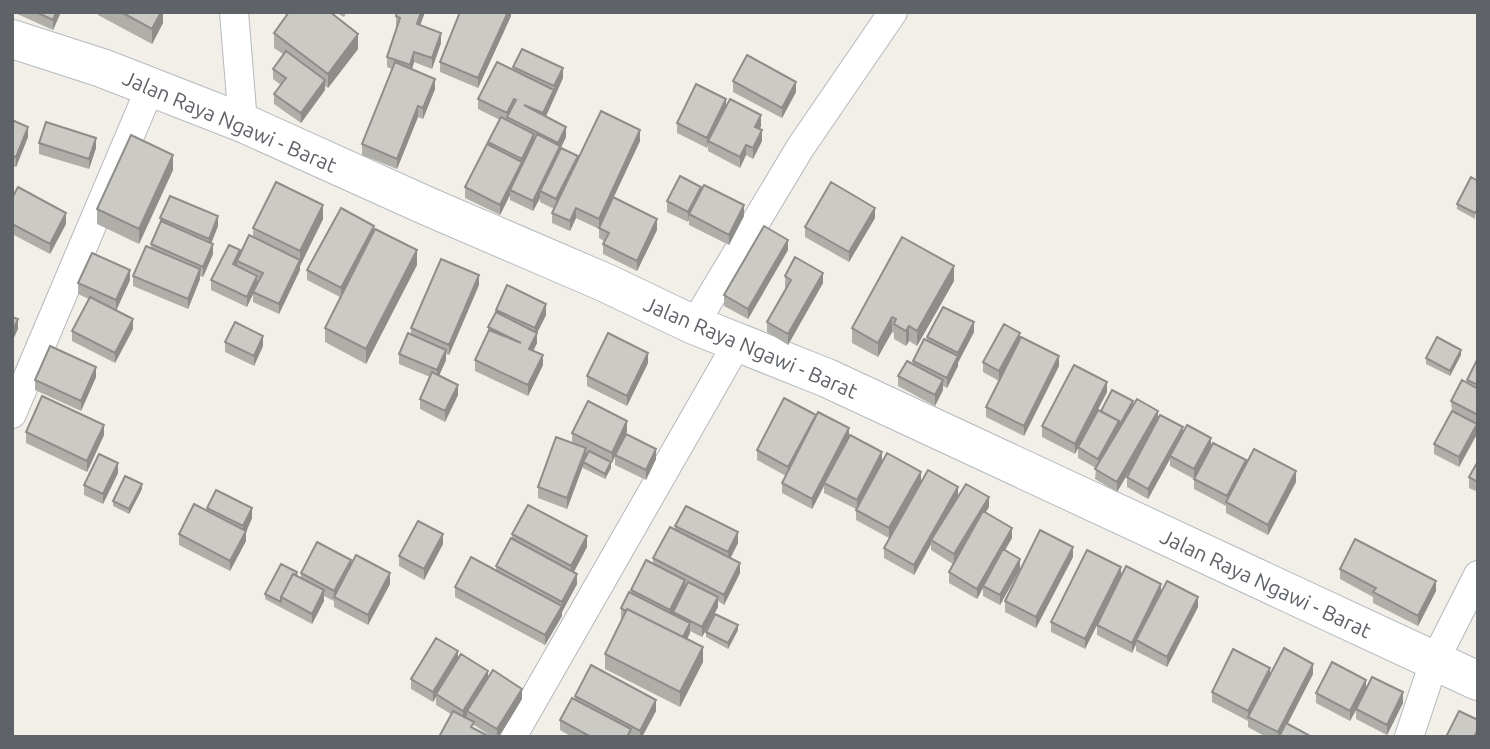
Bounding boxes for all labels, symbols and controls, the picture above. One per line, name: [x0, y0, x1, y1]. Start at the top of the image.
street label: Jalan Raya Ngawi - Barat: [120, 65, 340, 177]
street label: Jalan Raya Ngawi - Barat: [641, 291, 861, 403]
street label: Jalan Raya Ngawi - Barat: [1157, 524, 1375, 642]

